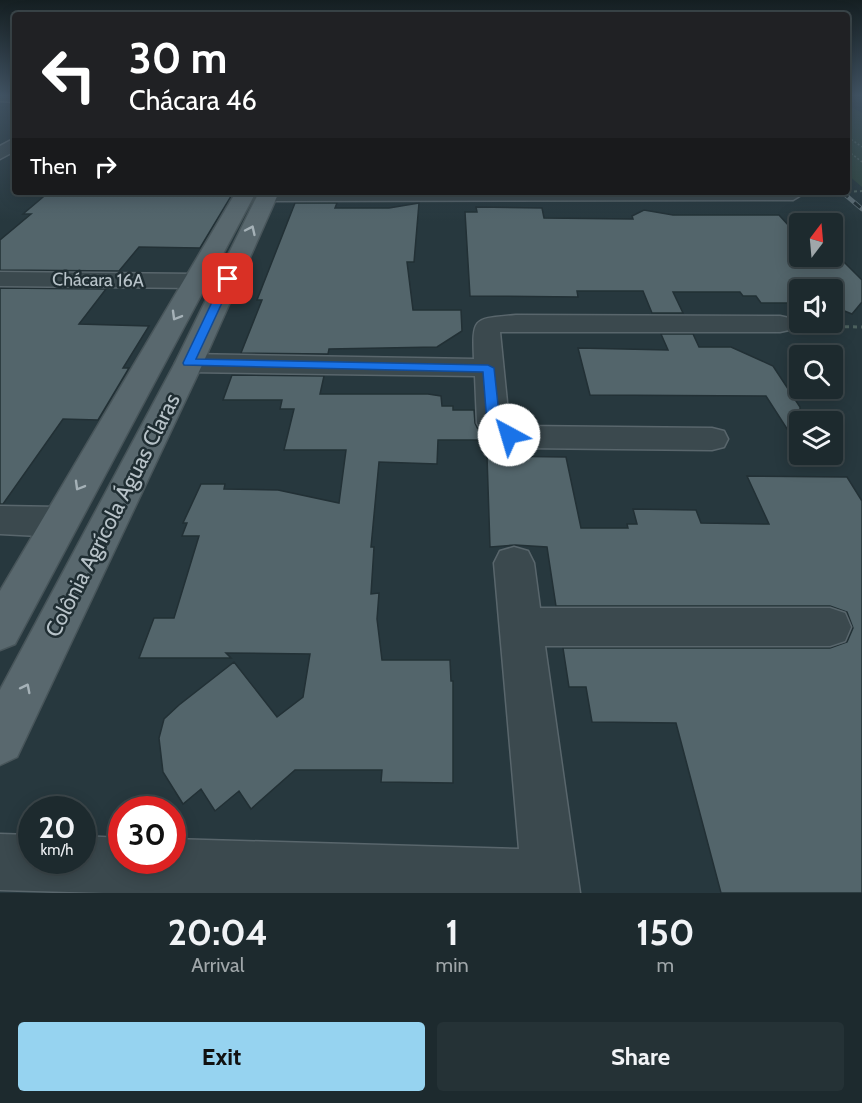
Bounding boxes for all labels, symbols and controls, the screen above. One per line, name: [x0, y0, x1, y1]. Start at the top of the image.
text: 30 m: [129, 32, 227, 84]
icon: left: [30, 36, 108, 114]
text: Chácara 46: [129, 84, 257, 117]
icon: right: [89, 150, 122, 183]
text: Then: [30, 153, 77, 180]
north arrow: [789, 213, 843, 267]
map controls: [789, 213, 843, 465]
one-way arrow: [243, 226, 255, 237]
pin: [202, 253, 253, 304]
icon: arrive: [211, 262, 244, 295]
street label: Chácara 16A: [52, 268, 144, 292]
button: sound: [789, 279, 843, 333]
one-way arrow: [171, 310, 183, 320]
button: search: [789, 345, 843, 399]
street label: Colônia Agrícola Águas Claras: [39, 389, 186, 642]
position arrow: [477, 403, 541, 467]
button: layers: [789, 411, 843, 465]
one-way arrow: [75, 480, 87, 490]
one-way arrow: [19, 683, 30, 694]
speed limit sign: 30: [108, 796, 186, 874]
text: 20: [38, 809, 76, 846]
text: km/h: [41, 841, 73, 859]
text: 20:04: [168, 910, 268, 954]
text: 1: [445, 910, 459, 954]
text: 150: [636, 910, 694, 954]
text: Arrival: [191, 953, 244, 977]
text: min: [436, 953, 469, 977]
text: m: [657, 953, 674, 977]
button: Exit: [18, 1022, 425, 1091]
button: Share: [437, 1022, 844, 1091]

